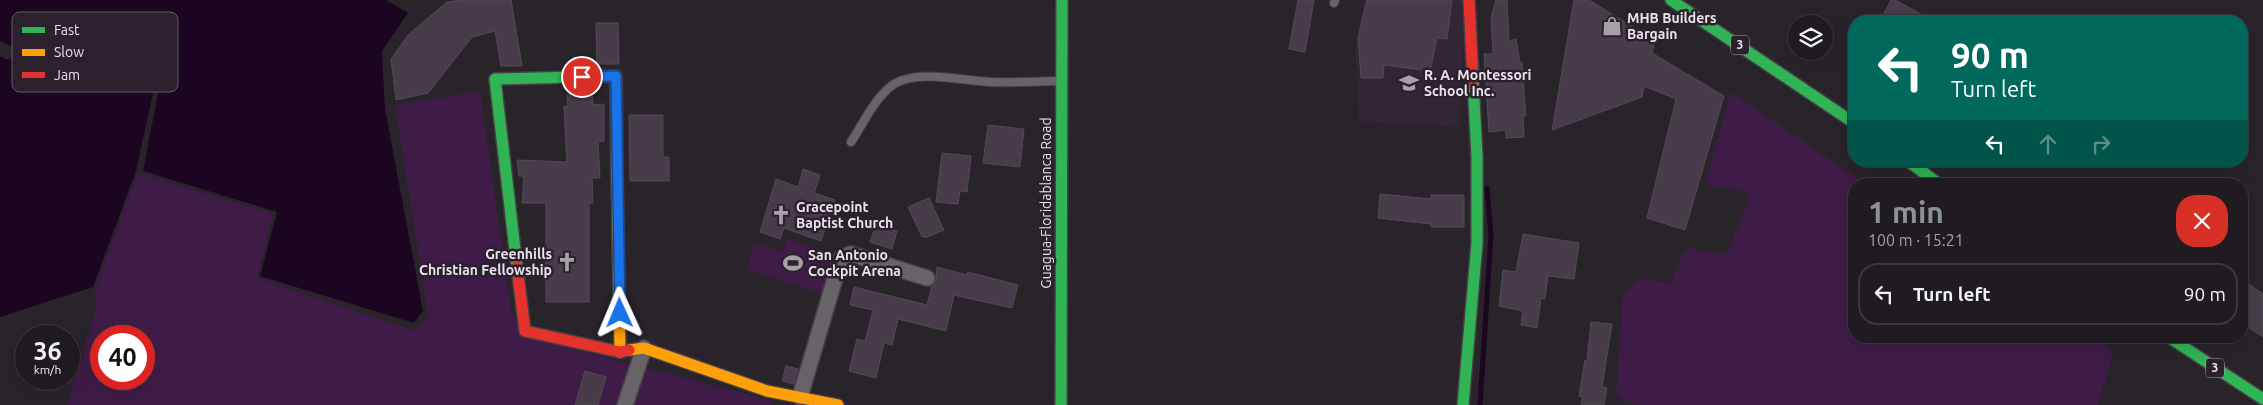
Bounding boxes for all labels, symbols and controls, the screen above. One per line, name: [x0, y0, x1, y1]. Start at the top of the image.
place label: MHB Builders Bargain: [1627, 10, 1717, 42]
legend: [12, 12, 178, 92]
shop icon: MHB Builders Bargain: [1601, 15, 1623, 37]
map controls: [1788, 15, 1833, 60]
button: layers: [1788, 15, 1833, 60]
text: Fast: [54, 22, 80, 38]
icon: left: [1868, 35, 1933, 100]
text: 90 m: [1951, 35, 2029, 75]
road number: 3: [1731, 36, 1749, 54]
text: Slow: [54, 44, 84, 60]
pin: [561, 56, 603, 98]
icon: arrive: [568, 63, 596, 91]
text: Jam: [54, 67, 80, 83]
place label: R. A. Montessori School Inc.: [1424, 67, 1532, 99]
school or university icon: R. A. Montessori School Inc.: [1398, 72, 1420, 94]
text: Turn left: [1951, 76, 2036, 101]
street label: Guagua-Floridablanca Road: [1038, 117, 1054, 289]
icon: left: [1981, 130, 2009, 158]
icon: ahead: [2034, 130, 2062, 158]
icon: right: [2087, 130, 2115, 158]
text: 1 min: [1868, 195, 1944, 229]
button: close: [2176, 195, 2228, 247]
place label: Gracepoint Baptist Church: [796, 199, 893, 231]
church icon: Gracepoint Baptist Church: [770, 204, 792, 226]
text: 100 m · 15:21: [1868, 231, 1964, 249]
place label: Greenhills Christian Fellowship: [419, 246, 552, 278]
place label: San Antonio Cockpit Arena: [808, 247, 901, 279]
church icon: Greenhills Christian Fellowship: [556, 251, 578, 273]
sports icon: San Antonio Cockpit Arena: [782, 252, 804, 274]
icon: left: [1870, 280, 1898, 308]
text: Turn left: [1913, 283, 1991, 305]
text: 90 m: [2184, 283, 2226, 305]
position arrow: [593, 286, 645, 338]
speed limit sign: 40: [90, 325, 155, 390]
text: 36: [33, 337, 62, 365]
road number: 3: [2206, 358, 2224, 378]
text: km/h: [34, 363, 61, 376]

